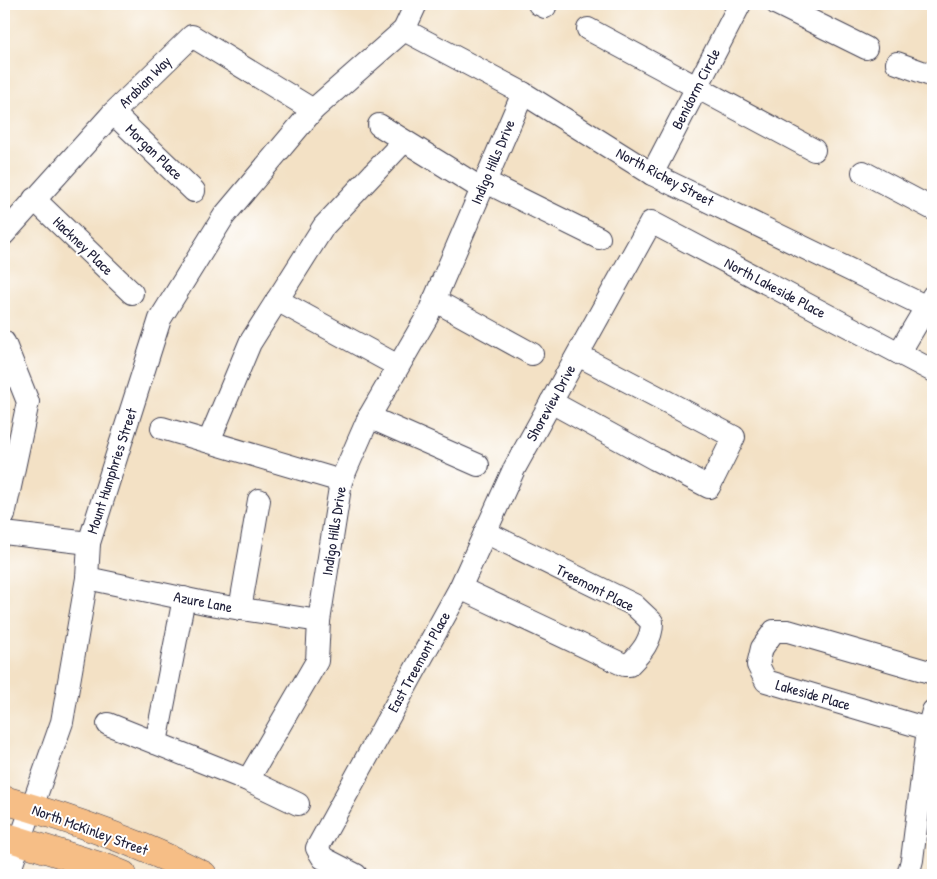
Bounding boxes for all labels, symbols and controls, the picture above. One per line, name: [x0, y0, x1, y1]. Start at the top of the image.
street label: Benidorm Circle: [666, 45, 725, 133]
street label: Arabian Way: [114, 51, 175, 112]
street label: Indigo Hills Drive: [465, 116, 520, 207]
street label: Morgan Place: [121, 119, 188, 184]
street label: North Richey Street: [613, 142, 718, 212]
street label: Hackney Place: [49, 212, 118, 280]
street label: North Lakeside Place: [721, 252, 829, 323]
street label: Shoreview Drive: [521, 361, 580, 445]
street label: Mount Humphries Street: [81, 404, 142, 537]
street label: Indigo Hills Drive: [316, 485, 351, 577]
street label: Treemont Place: [552, 559, 638, 616]
street label: Azure Lane: [172, 586, 234, 617]
street label: East Treemont Place: [382, 608, 455, 716]
street label: Lakeside Place: [773, 674, 853, 715]
street label: North McKinley Street: [29, 799, 152, 861]

